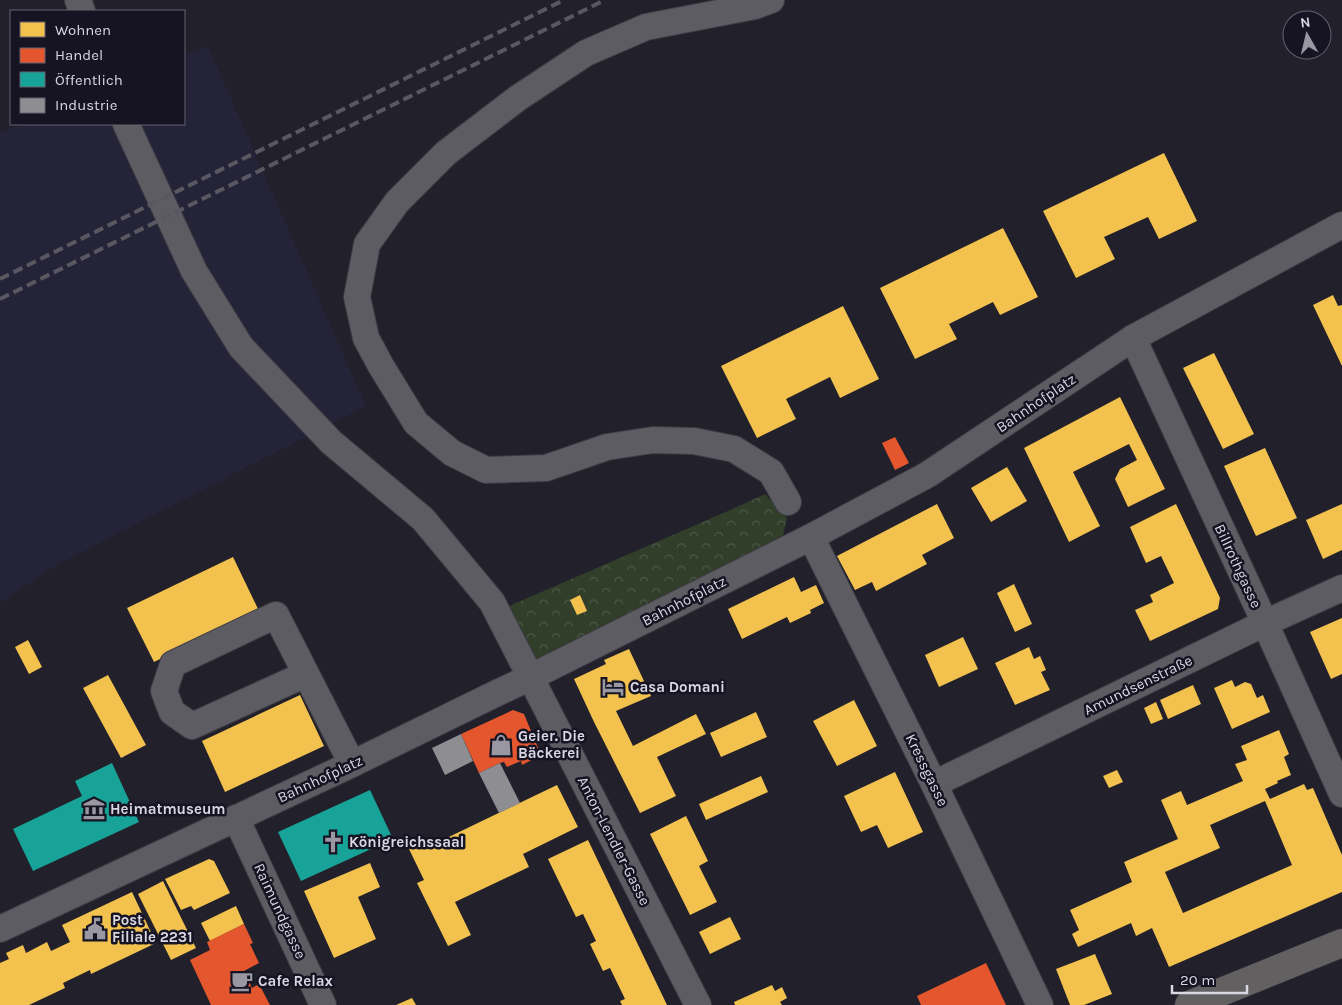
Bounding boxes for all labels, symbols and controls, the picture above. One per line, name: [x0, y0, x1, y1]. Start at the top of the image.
legend: [10, 10, 185, 125]
north arrow: [1282, 10, 1332, 60]
text: N: [1299, 14, 1311, 32]
text: Wohnen: [55, 21, 111, 39]
text: Handel: [55, 46, 103, 64]
text: Öffentlich: [55, 71, 123, 89]
text: Industrie: [55, 96, 117, 114]
street label: Bahnhofplatz: [993, 370, 1079, 436]
street label: Billrothgasse: [1211, 521, 1265, 611]
street label: Bahnhofplatz: [639, 572, 729, 630]
street label: Amundsenstraße: [1081, 651, 1195, 719]
hotel icon: Casa Domani: [600, 674, 626, 700]
place label: Casa Domani: [630, 678, 725, 696]
place label: Geier. Die Bäckerei: [518, 727, 585, 762]
street label: Kressgasse: [902, 731, 952, 809]
shop icon: Geier. Die Bäckerei: [488, 732, 514, 758]
street label: Bahnhofplatz: [274, 751, 366, 807]
street label: Anton-Lendler-Gasse: [574, 773, 654, 909]
museum icon: Heimatmuseum: [81, 796, 107, 822]
place label: Heimatmuseum: [110, 800, 226, 818]
church icon: Königreichssaal: [320, 829, 346, 855]
place label: Königreichssaal: [349, 833, 464, 851]
street label: Raimundgasse: [250, 860, 310, 962]
place label: Post Filiale 2231: [112, 911, 193, 946]
public building icon: Post Filiale 2231: [82, 916, 108, 942]
scale bar: [1172, 962, 1247, 994]
cafe icon: Cafe Relax: [229, 968, 255, 994]
text: 20 m: [1180, 971, 1215, 989]
place label: Cafe Relax: [258, 972, 333, 990]

